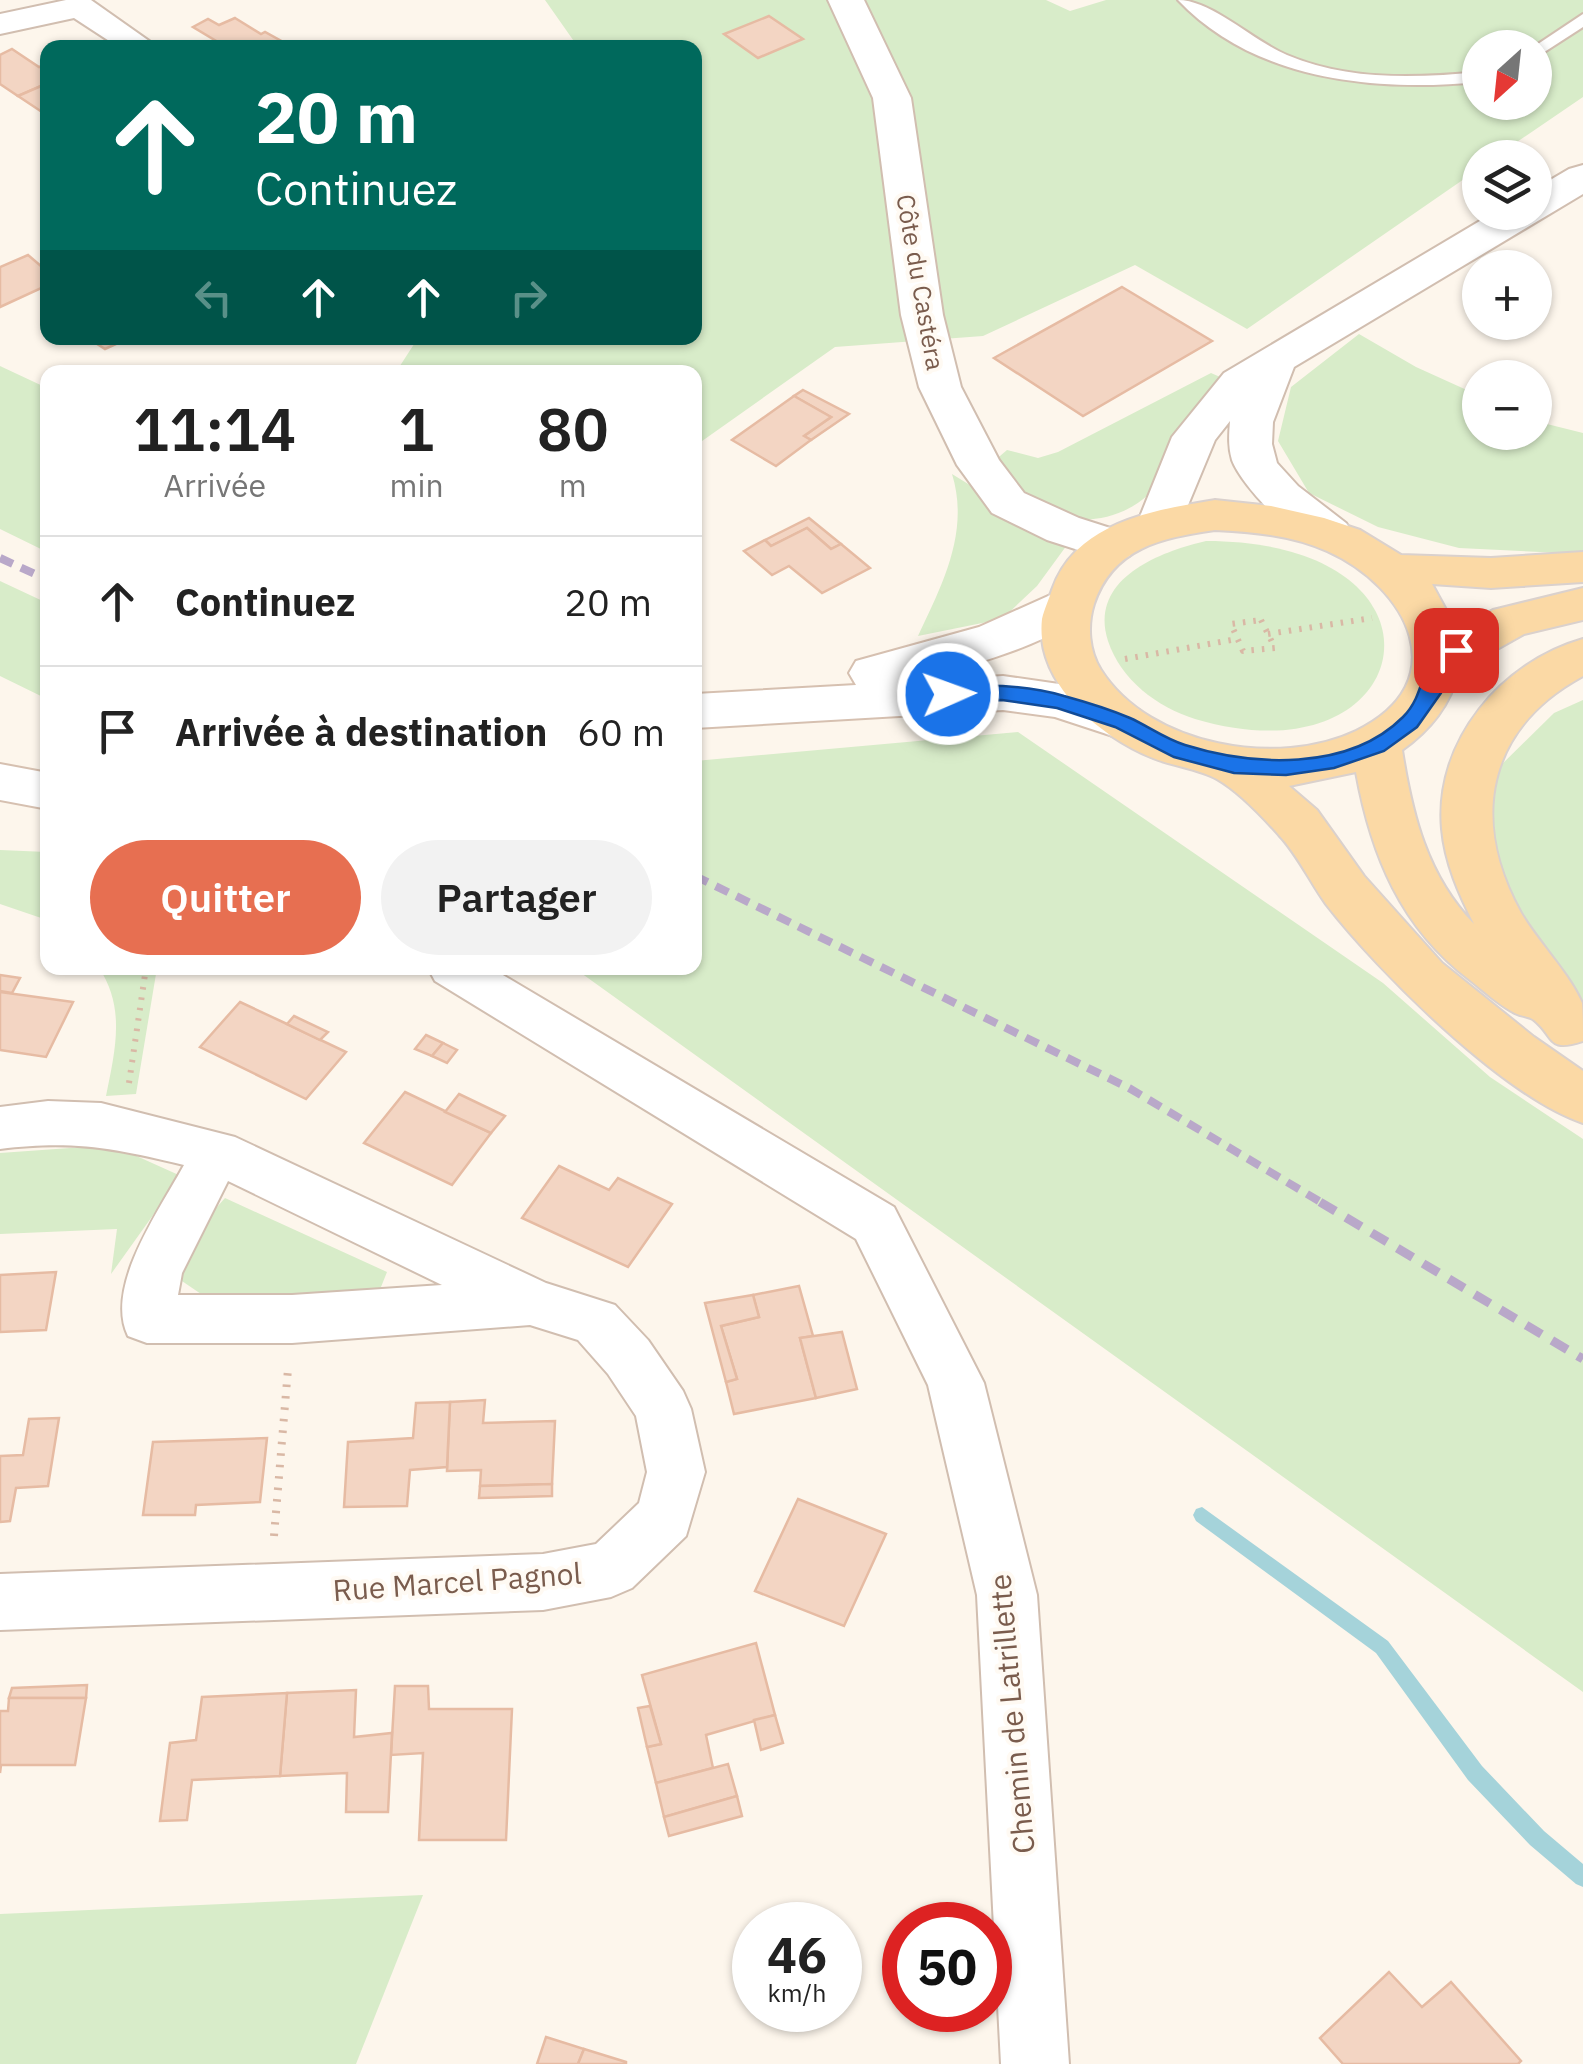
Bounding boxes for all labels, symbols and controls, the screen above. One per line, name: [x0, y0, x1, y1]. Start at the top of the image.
north arrow: [1462, 30, 1552, 120]
map controls: [1462, 30, 1552, 450]
text: 20 m: [255, 71, 418, 162]
icon: ahead: [90, 80, 220, 210]
button: layers: [1462, 140, 1552, 230]
text: Continuez: [255, 159, 457, 217]
street label: Côte du Castéra: [889, 191, 953, 373]
button: +: [1462, 250, 1552, 340]
icon: left: [186, 270, 241, 325]
icon: ahead: [291, 270, 346, 325]
icon: ahead: [396, 270, 451, 325]
icon: right: [501, 270, 556, 325]
button: −: [1462, 360, 1552, 450]
text: 11:14: [133, 389, 296, 468]
text: 1: [399, 389, 435, 468]
text: 80: [537, 389, 609, 468]
text: Arrivée: [163, 464, 266, 506]
text: min: [389, 464, 444, 506]
text: m: [559, 464, 587, 506]
icon: ahead: [90, 574, 145, 629]
text: Continuez: [175, 577, 355, 626]
text: 20 m: [564, 577, 652, 626]
pin: [1414, 608, 1499, 693]
icon: arrive: [1429, 623, 1484, 678]
position arrow: [896, 642, 1000, 746]
icon: arrive: [90, 704, 145, 759]
text: Arrivée à destination: [175, 707, 547, 756]
text: 60 m: [577, 707, 665, 756]
button: Quitter: [90, 840, 361, 955]
button: Partager: [381, 840, 652, 955]
street label: Rue Marcel Pagnol: [331, 1553, 583, 1609]
street label: Chemin de Latrillette: [979, 1572, 1043, 1856]
speed limit sign: 50: [882, 1902, 1012, 2032]
text: 46: [767, 1922, 827, 1987]
text: km/h: [768, 1976, 826, 2009]

